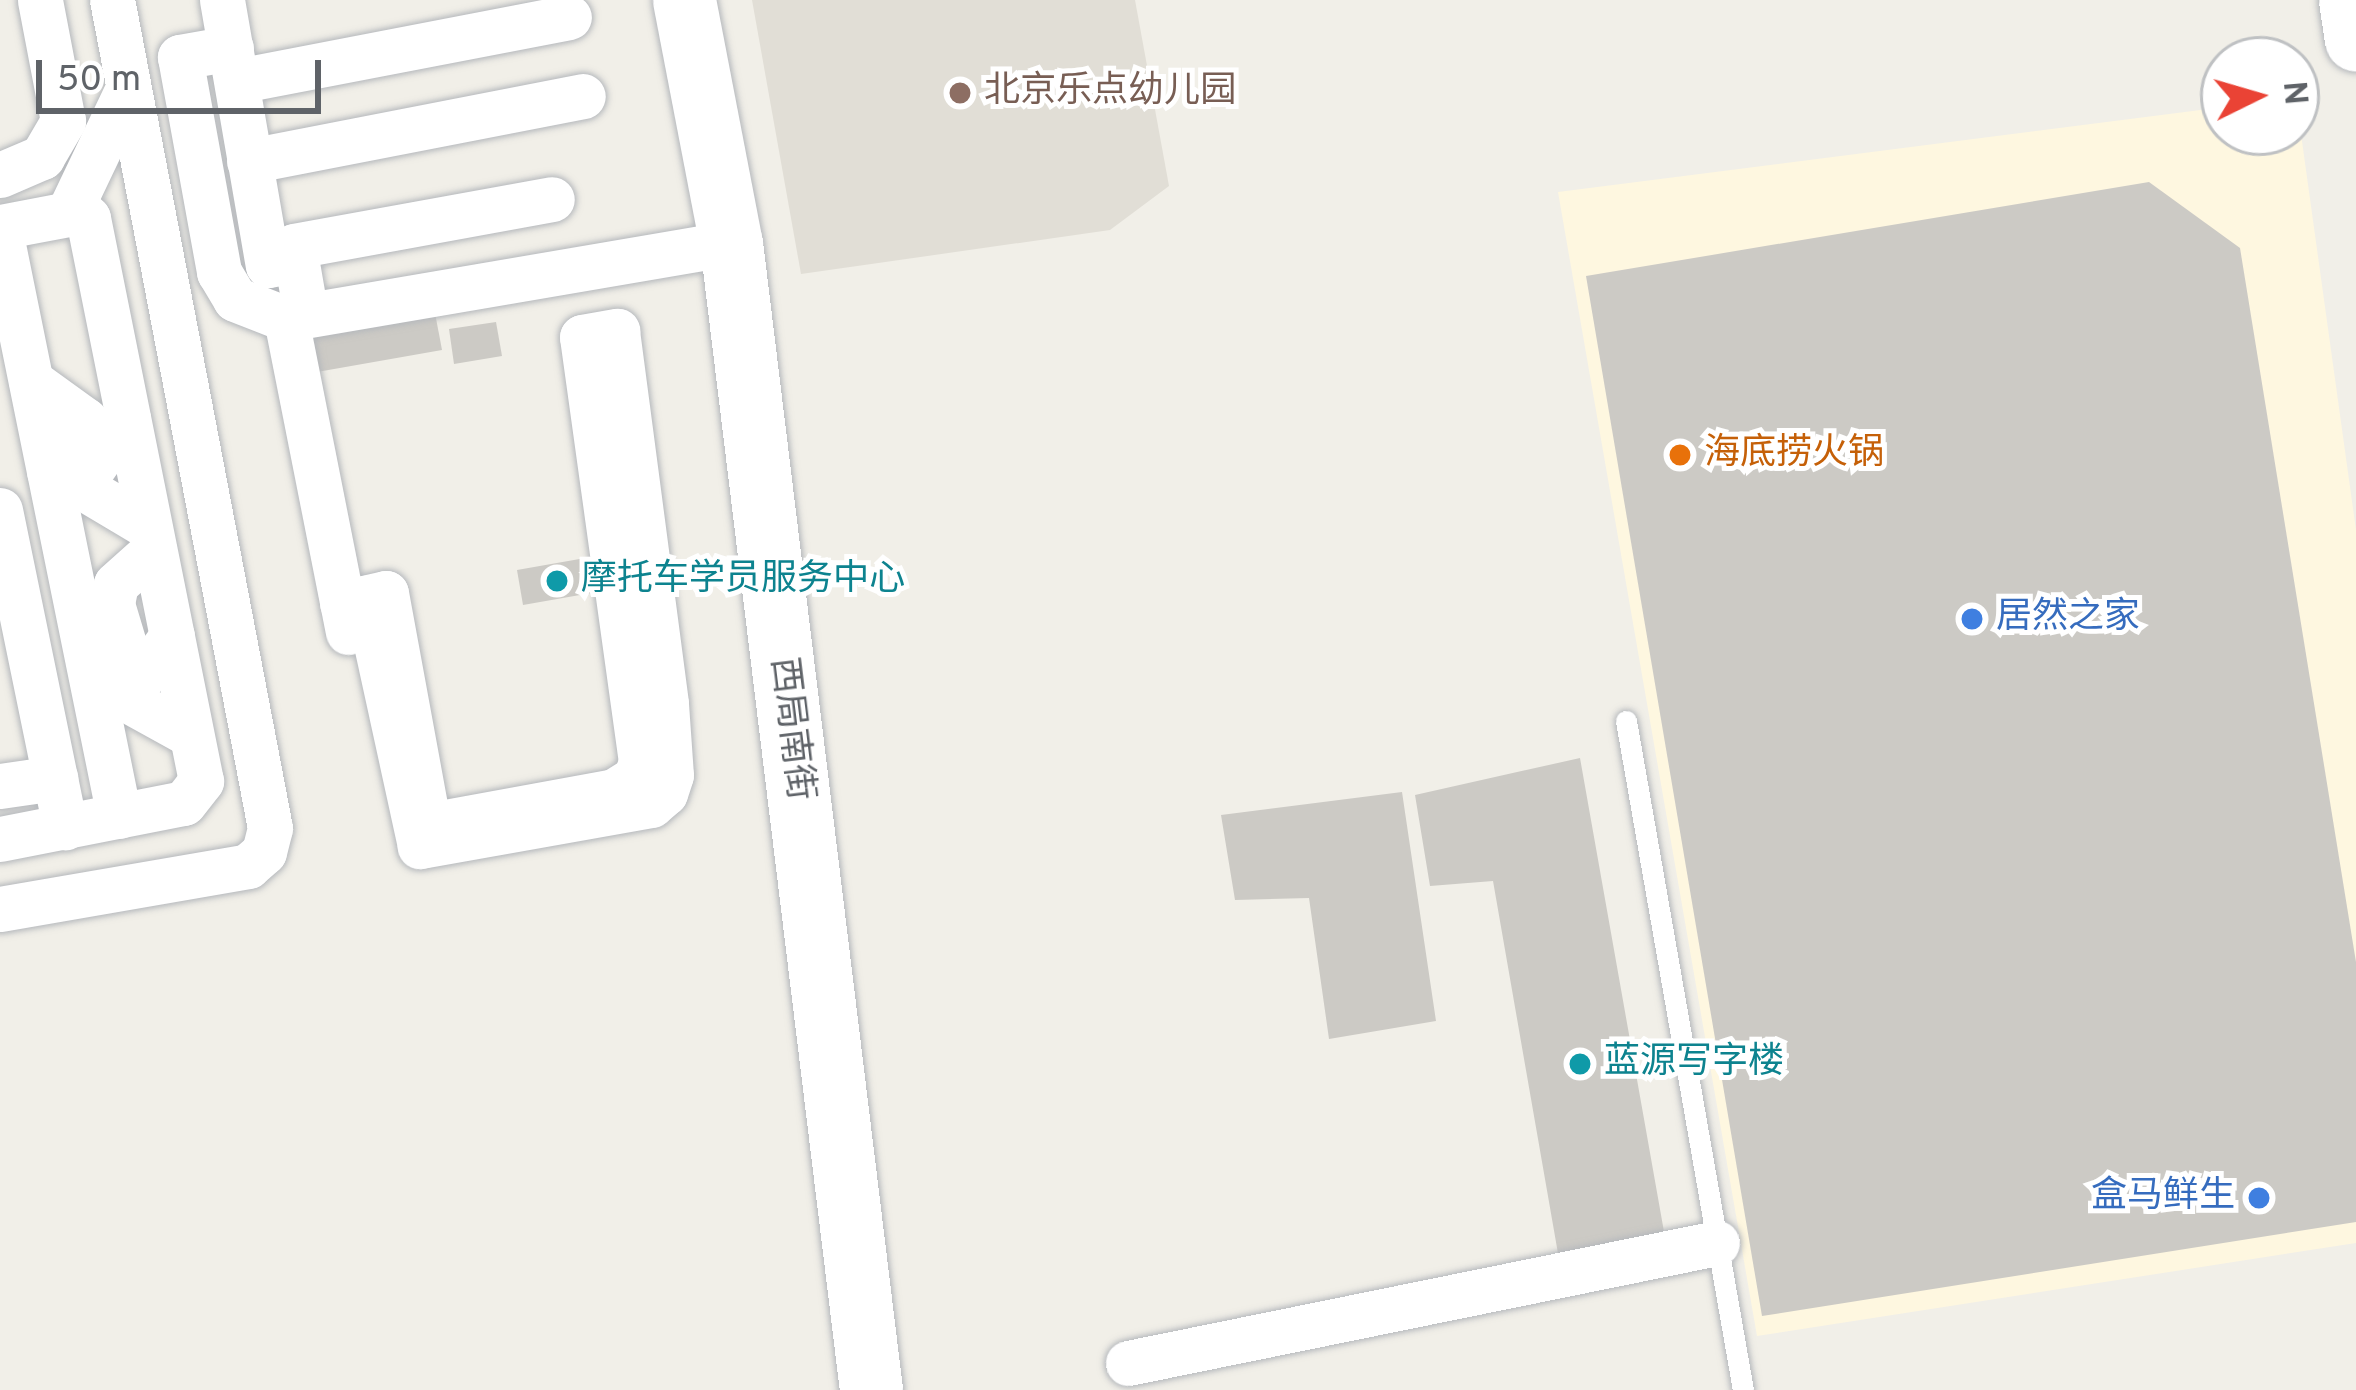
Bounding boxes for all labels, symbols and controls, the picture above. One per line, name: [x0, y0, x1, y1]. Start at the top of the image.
scale bar: [42, 36, 327, 110]
north arrow: [2200, 36, 2320, 156]
text: 50 m: [57, 58, 141, 104]
place label: 北京乐点幼儿园: [984, 71, 1236, 115]
text: N: [2271, 79, 2315, 107]
marker: 北京乐点幼儿园: [947, 80, 973, 106]
place label: 海底捞火锅: [1704, 433, 1884, 477]
marker: 海底捞火锅: [1667, 442, 1693, 468]
place label: 摩托车学员服务中心: [581, 559, 905, 603]
marker: 摩托车学员服务中心: [544, 568, 570, 594]
place label: 居然之家: [1996, 597, 2140, 641]
marker: 居然之家: [1959, 606, 1985, 632]
street label: 西局南街: [760, 655, 820, 803]
place label: 蓝源写字楼: [1604, 1042, 1784, 1086]
marker: 蓝源写字楼: [1567, 1051, 1593, 1077]
place label: 盒马鲜生: [2091, 1176, 2235, 1220]
marker: 盒马鲜生: [2246, 1185, 2272, 1211]

